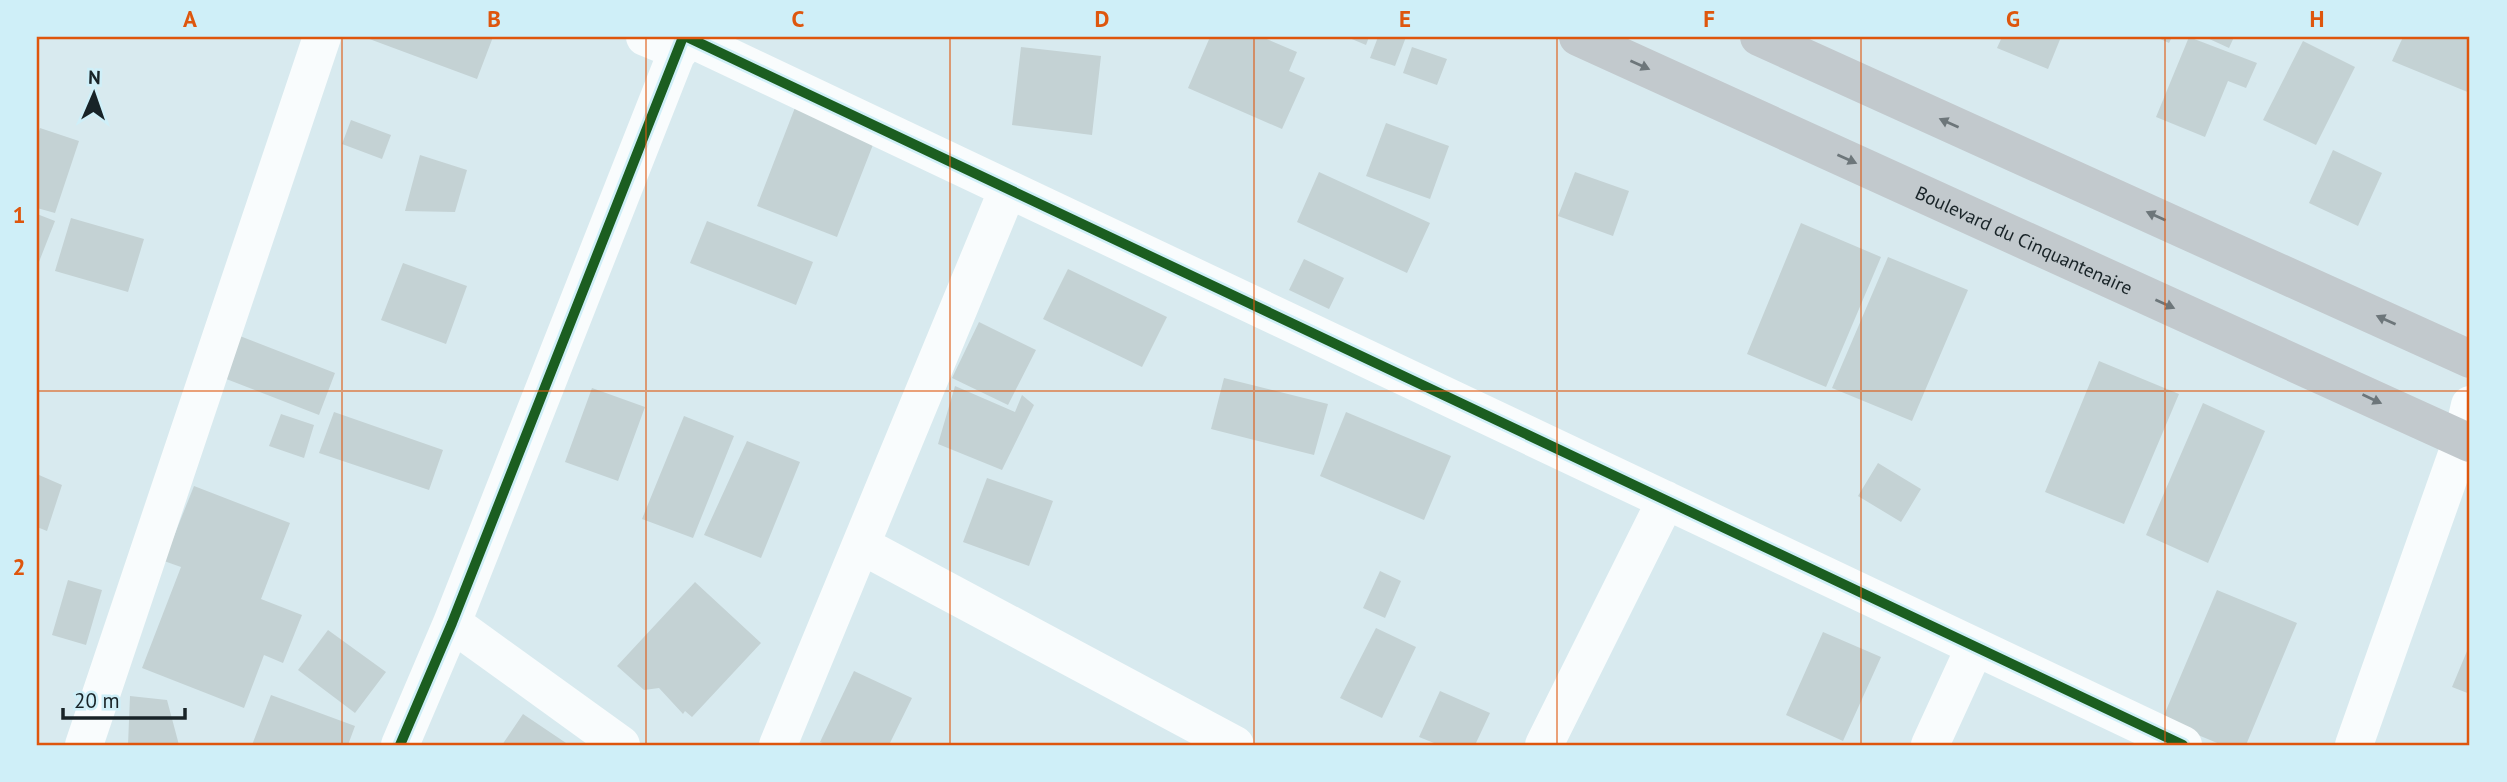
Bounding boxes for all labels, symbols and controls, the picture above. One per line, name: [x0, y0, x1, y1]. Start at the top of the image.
text: A: [183, 4, 197, 33]
text: B: [487, 4, 501, 33]
text: C: [792, 4, 805, 33]
text: D: [1095, 4, 1109, 33]
text: E: [1399, 4, 1411, 33]
text: F: [1703, 4, 1715, 33]
text: G: [2006, 4, 2020, 33]
text: H: [2310, 4, 2324, 33]
one-way arrow: [1630, 59, 1650, 71]
north arrow: [60, 60, 130, 130]
text: N: [88, 65, 101, 89]
one-way arrow: [1939, 117, 1959, 129]
one-way arrow: [1837, 153, 1857, 165]
street label: Boulevard du Cinquantenaire: [1912, 180, 2136, 300]
text: 1: [12, 200, 26, 229]
one-way arrow: [2146, 211, 2166, 222]
one-way arrow: [2155, 299, 2176, 310]
one-way arrow: [2376, 314, 2396, 326]
one-way arrow: [2362, 394, 2383, 405]
text: 2: [12, 552, 26, 581]
scale bar: [63, 677, 186, 721]
text: 20 m: [74, 687, 120, 714]

